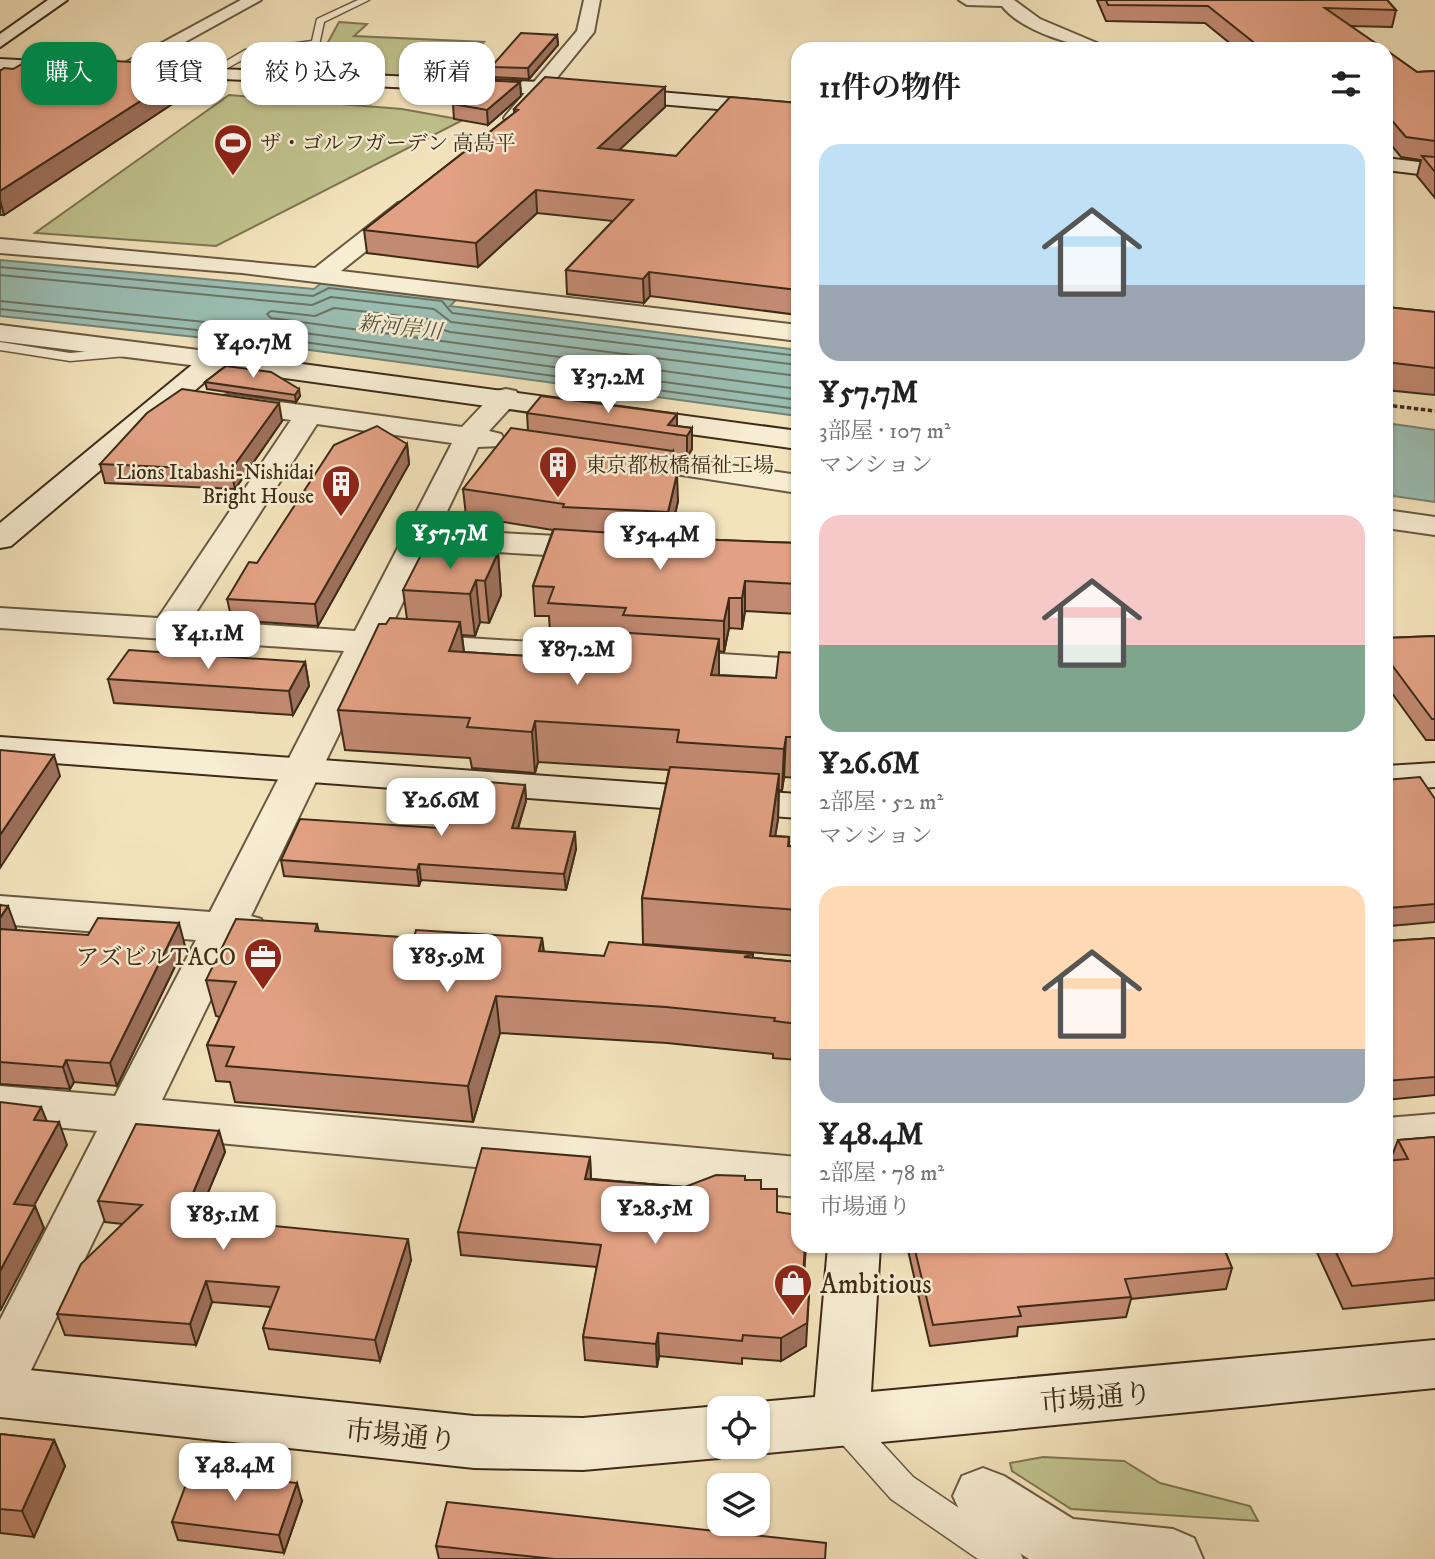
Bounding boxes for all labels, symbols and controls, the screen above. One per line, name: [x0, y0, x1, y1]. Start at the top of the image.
chip: 購入: [21, 42, 117, 105]
chip: 賃貸: [131, 42, 227, 105]
chip: 絞り込み: [241, 42, 385, 105]
chip: 新着: [399, 42, 495, 105]
icon: filters: [1327, 65, 1365, 103]
text: 11件の物件: [819, 70, 961, 107]
sports icon: ザ・ゴルフガーデン 高島平: [212, 122, 254, 177]
place label: ザ・ゴルフガーデン 高島平: [260, 131, 516, 157]
icon: home: [1029, 189, 1155, 315]
water label: 新河岸川: [357, 311, 445, 346]
pin: ¥40.7M: [196, 320, 310, 380]
text: ¥40.7M: [214, 328, 292, 357]
pin: ¥37.2M: [551, 356, 665, 415]
text: ¥37.2M: [571, 363, 645, 392]
text: ¥57.7M: [819, 375, 918, 412]
text: 3部屋 · 107 m²: [819, 417, 951, 446]
building icon: 東京都板橋福祉工場: [537, 444, 579, 499]
text: マンション: [819, 451, 933, 480]
place label: 東京都板橋福祉工場: [585, 453, 774, 479]
place label: Lions Itabashi-Nishidai Bright House: [116, 460, 314, 510]
building icon: Lions Itabashi-Nishidai Bright House: [320, 463, 362, 518]
pin: ¥57.7M: [393, 512, 507, 571]
pin: ¥54.4M: [603, 512, 717, 572]
text: ¥57.7M: [412, 519, 488, 548]
text: ¥54.4M: [620, 520, 700, 549]
icon: home: [1029, 560, 1155, 686]
pin: ¥41.1M: [151, 612, 265, 671]
text: ¥41.1M: [172, 619, 244, 648]
pin: ¥87.2M: [520, 628, 634, 687]
text: ¥87.2M: [539, 635, 615, 664]
text: ¥26.6M: [819, 746, 920, 783]
pin: ¥26.6M: [384, 778, 498, 838]
text: ¥26.6M: [402, 786, 480, 815]
text: 2部屋 · 52 m²: [819, 788, 943, 817]
text: マンション: [819, 822, 933, 851]
icon: home: [1029, 931, 1155, 1057]
pin: ¥85.9M: [390, 934, 504, 994]
office icon: アズビルTACO: [242, 936, 284, 991]
text: ¥85.9M: [409, 942, 485, 971]
place label: アズビルTACO: [75, 943, 236, 973]
text: ¥48.4M: [819, 1117, 924, 1154]
text: 2部屋 · 78 m²: [819, 1159, 944, 1188]
pin: ¥28.5M: [598, 1186, 712, 1246]
pin: ¥85.1M: [166, 1192, 280, 1252]
text: 市場通り: [819, 1193, 911, 1222]
text: ¥28.5M: [617, 1194, 693, 1223]
text: ¥85.1M: [187, 1200, 259, 1229]
shop icon: Ambitious: [772, 1262, 814, 1317]
place label: Ambitious: [820, 1267, 932, 1302]
street label: 市場通り: [1039, 1376, 1153, 1421]
map controls: [707, 1396, 770, 1536]
button: locate: [707, 1396, 770, 1459]
street label: 市場通り: [343, 1413, 458, 1460]
pin: ¥48.4M: [178, 1444, 292, 1503]
text: ¥48.4M: [195, 1451, 275, 1480]
button: layers: [707, 1473, 770, 1536]

